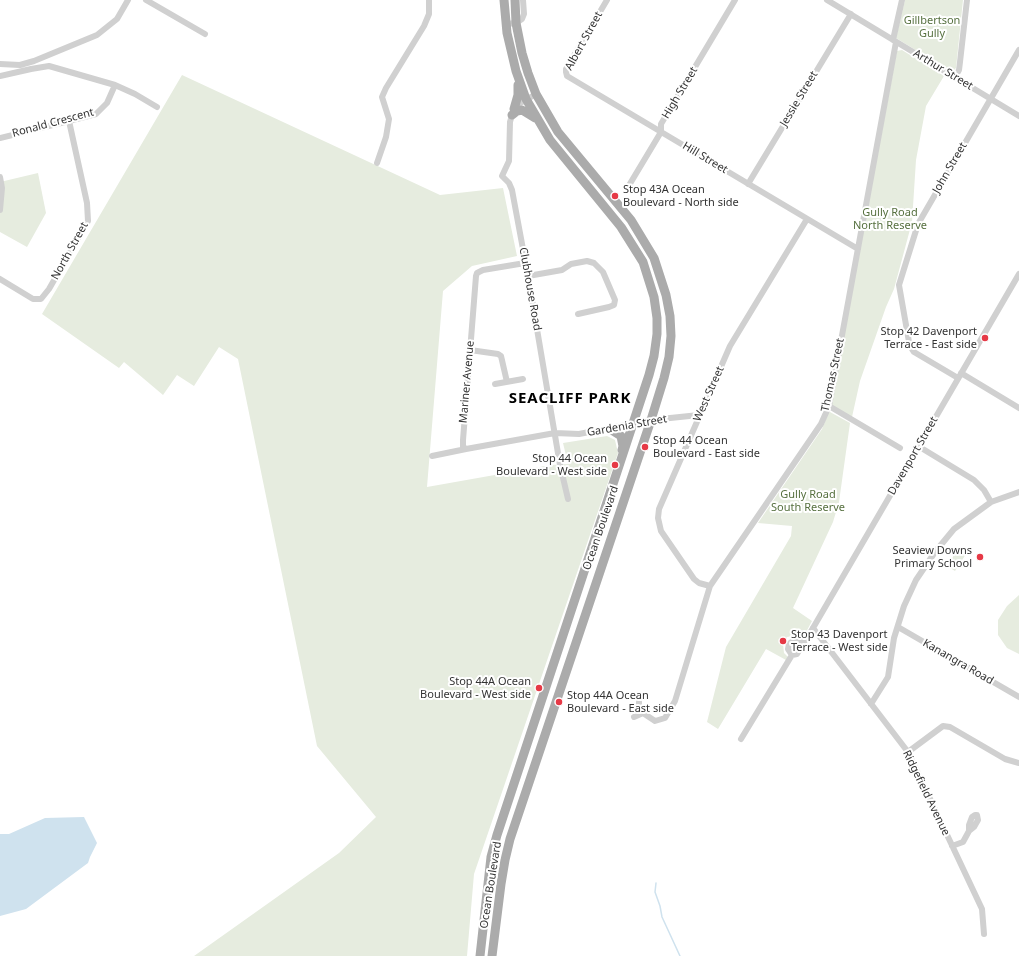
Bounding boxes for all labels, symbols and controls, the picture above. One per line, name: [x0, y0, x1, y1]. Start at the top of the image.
street label: Albert Street: [562, 9, 606, 73]
park label: Gillbertson Gully: [904, 14, 960, 40]
street label: Arthur Street: [911, 47, 975, 93]
street label: High Street: [659, 65, 701, 121]
street label: Jessie Street: [777, 69, 821, 129]
street label: Ronald Crescent: [11, 106, 95, 140]
street label: Hill Street: [680, 139, 730, 177]
street label: John Street: [930, 140, 970, 196]
place label: Stop 43A Ocean Boulevard - North side: [623, 183, 739, 209]
marker: Stop 43A Ocean Boulevard - North side: [610, 191, 620, 201]
park label: Gully Road North Reserve: [853, 206, 927, 232]
street label: North Street: [49, 220, 91, 282]
street label: Clubhouse Road: [516, 246, 544, 332]
place label: Stop 42 Davenport Terrace - East side: [881, 325, 977, 351]
marker: Stop 42 Davenport Terrace - East side: [980, 333, 990, 343]
street label: Thomas Street: [819, 337, 847, 413]
street label: Mariner Avenue: [457, 340, 477, 424]
street label: West Street: [691, 364, 727, 424]
district label: SEACLIFF PARK: [509, 390, 631, 408]
street label: Gardenia Street: [586, 412, 668, 440]
street label: Davenport Street: [885, 414, 941, 498]
place label: Stop 44 Ocean Boulevard - East side: [653, 434, 760, 460]
marker: Stop 44 Ocean Boulevard - East side: [640, 442, 650, 452]
place label: Stop 44 Ocean Boulevard - West side: [496, 452, 607, 478]
marker: Stop 44 Ocean Boulevard - West side: [610, 460, 620, 470]
street label: Ocean Boulevard: [580, 484, 622, 572]
park label: Gully Road South Reserve: [771, 488, 845, 514]
place label: Seaview Downs Primary School: [892, 544, 972, 570]
marker: Seaview Downs Primary School: [975, 552, 985, 562]
place label: Stop 43 Davenport Terrace - West side: [791, 628, 888, 654]
marker: Stop 43 Davenport Terrace - West side: [778, 636, 788, 646]
street label: Kanangra Road: [920, 636, 996, 688]
place label: Stop 44A Ocean Boulevard - West side: [420, 675, 531, 701]
marker: Stop 44A Ocean Boulevard - West side: [534, 683, 544, 693]
place label: Stop 44A Ocean Boulevard - East side: [567, 689, 674, 715]
marker: Stop 44A Ocean Boulevard - East side: [554, 697, 564, 707]
street label: Ridgefield Avenue: [900, 748, 952, 838]
street label: Ocean Boulevard: [478, 840, 504, 930]

